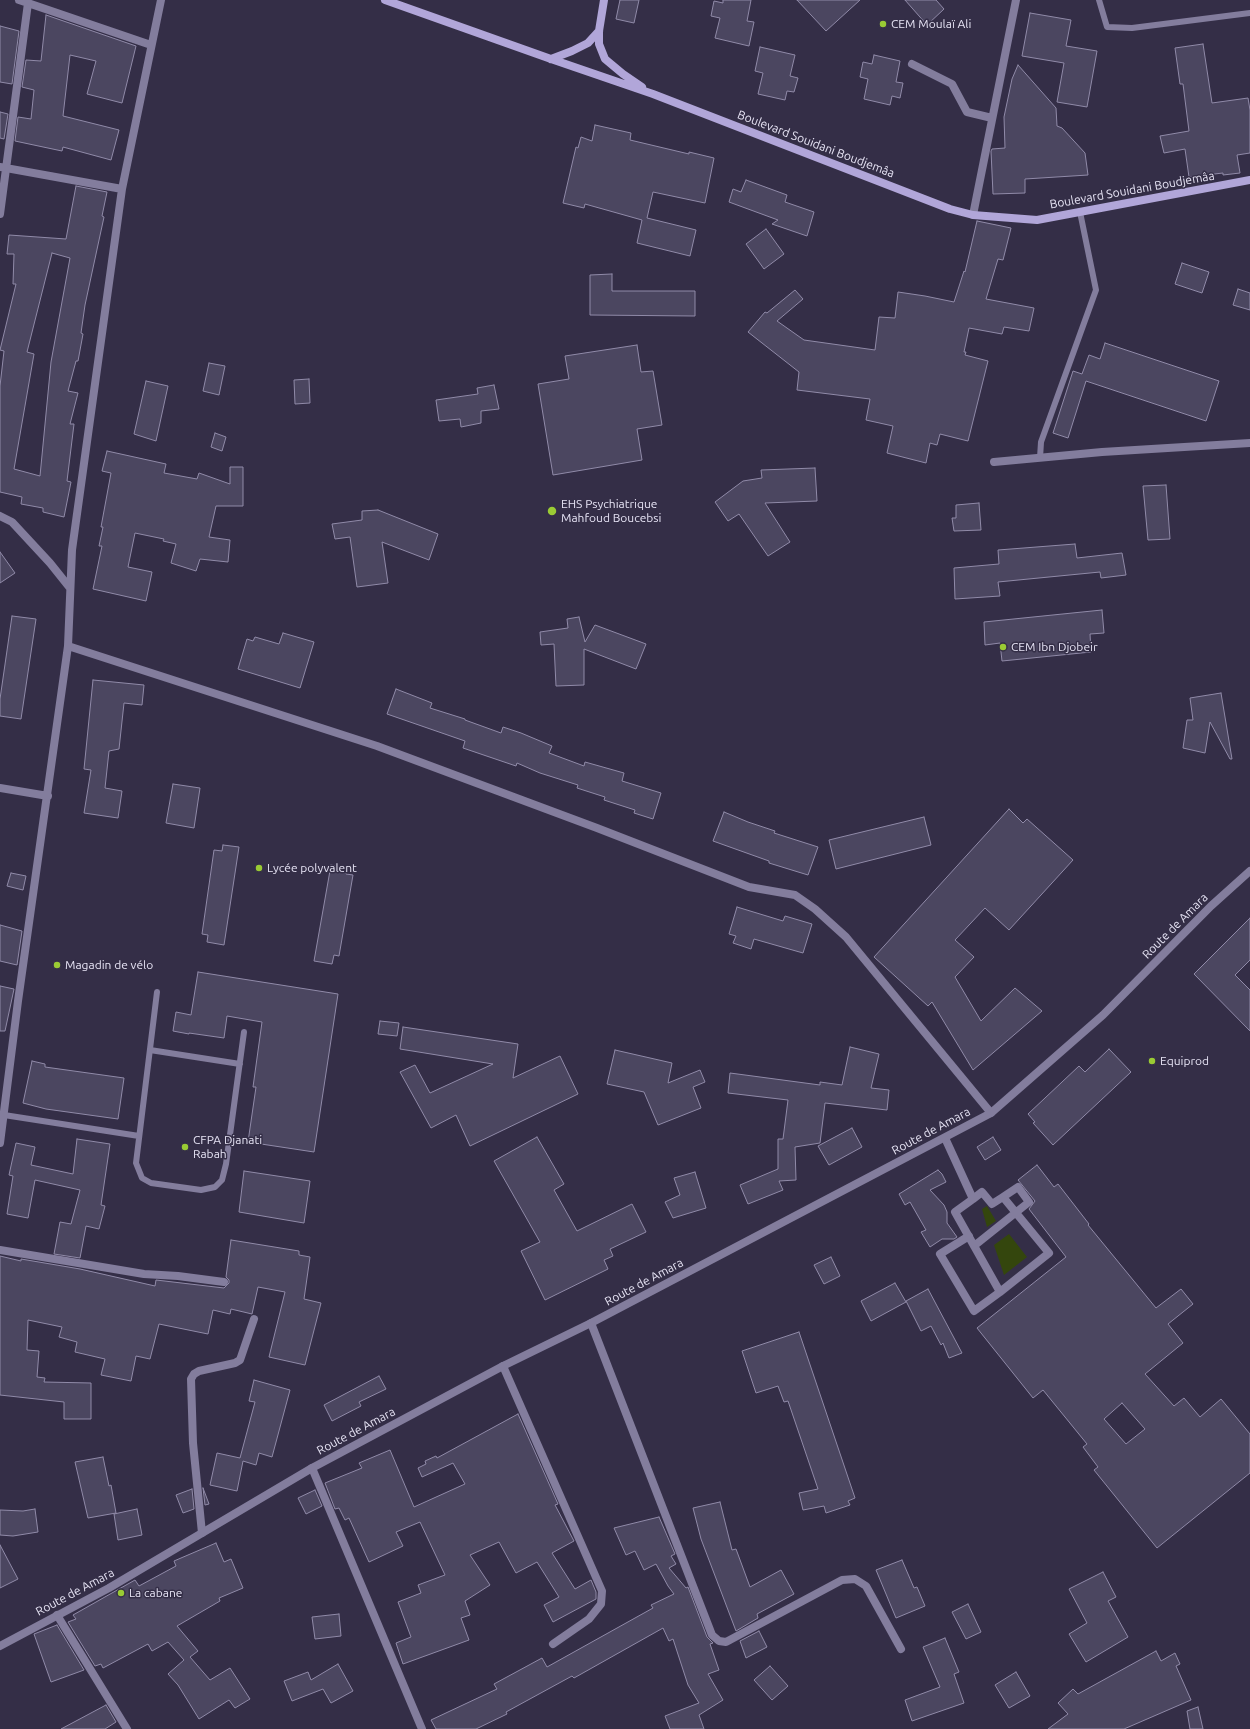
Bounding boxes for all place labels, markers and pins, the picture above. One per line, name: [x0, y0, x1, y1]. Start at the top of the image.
place label: CEM Moulaï Ali: [891, 17, 971, 31]
marker: CEM Moulaï Ali: [878, 19, 888, 29]
place label: EHS Psychiatrique Mahfoud Boucebsi: [561, 497, 661, 525]
marker: EHS Psychiatrique Mahfoud Boucebsi: [546, 505, 558, 517]
place label: CEM Ibn Djobeir: [1011, 640, 1097, 654]
marker: CEM Ibn Djobeir: [998, 642, 1008, 652]
place label: Lycée polyvalent: [267, 861, 357, 875]
marker: Lycée polyvalent: [254, 863, 264, 873]
place label: Magadin de vélo: [65, 958, 153, 972]
marker: Magadin de vélo: [52, 960, 62, 970]
place label: Equiprod: [1160, 1054, 1209, 1068]
marker: Equiprod: [1147, 1056, 1157, 1066]
place label: CFPA Djanati Rabah: [193, 1133, 262, 1161]
marker: CFPA Djanati Rabah: [180, 1142, 190, 1152]
place label: La cabane: [129, 1586, 182, 1600]
marker: La cabane: [116, 1588, 126, 1598]

